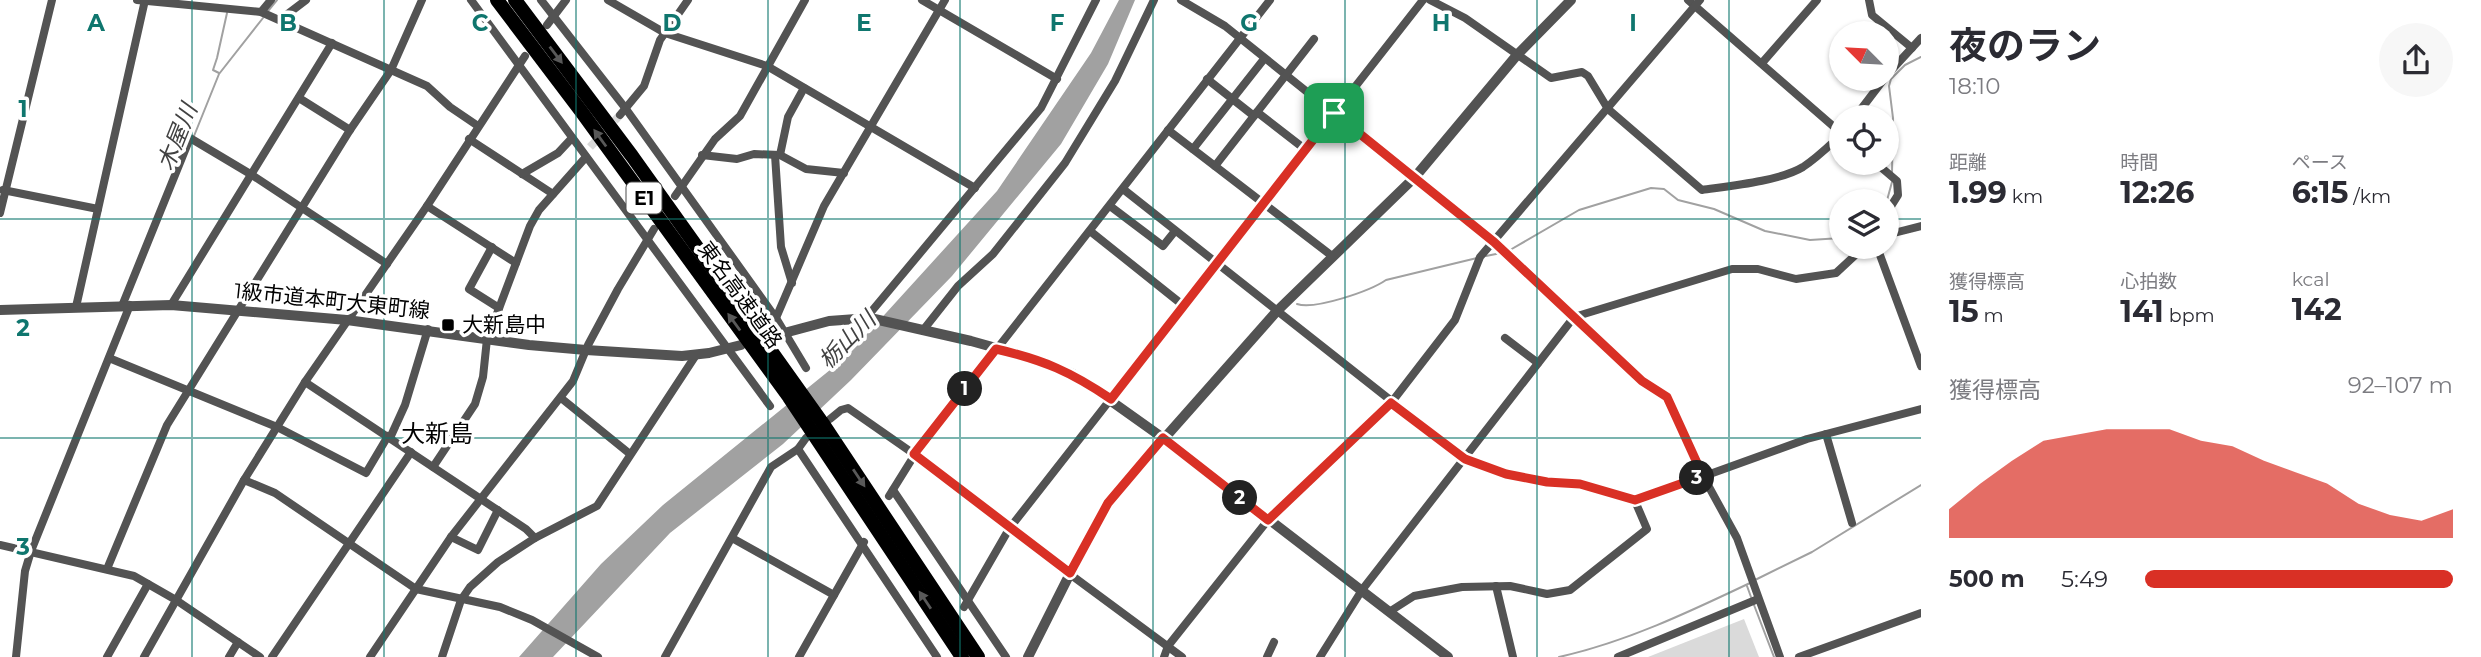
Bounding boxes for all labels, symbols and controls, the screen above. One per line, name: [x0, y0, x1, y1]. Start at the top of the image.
text: A: [86, 9, 105, 37]
text: B: [279, 9, 297, 37]
text: C: [472, 9, 489, 37]
text: D: [663, 9, 682, 37]
text: E: [856, 9, 872, 37]
text: F: [1050, 9, 1065, 37]
text: G: [1240, 9, 1258, 37]
text: H: [1432, 9, 1450, 37]
text: I: [1629, 9, 1637, 37]
north arrow: [1829, 21, 1899, 91]
map controls: [1829, 21, 1899, 259]
text: 夜のラン: [1949, 22, 2101, 69]
button: share: [2379, 23, 2453, 97]
one-way arrow: [549, 45, 564, 63]
text: 18:10: [1949, 72, 2000, 100]
pin: [1304, 83, 1364, 143]
icon: arrive: [1315, 94, 1353, 132]
text: 1: [18, 95, 28, 123]
water label: 木屋川: [151, 97, 204, 174]
button: locate: [1829, 105, 1899, 175]
one-way arrow: [594, 129, 608, 147]
text: 距離: [1949, 151, 1987, 174]
text: 時間: [2120, 151, 2158, 174]
text: ペース: [2292, 151, 2348, 174]
text: 1.99: [1949, 174, 2007, 211]
text: 12:26: [2120, 174, 2194, 211]
text: 6:15: [2292, 174, 2348, 211]
road number: E1: [626, 182, 662, 214]
text: km: [2007, 185, 2043, 208]
text: /km: [2348, 185, 2391, 208]
button: layers: [1829, 189, 1899, 259]
street label: 東名高速道路: [693, 236, 788, 353]
text: kcal: [2292, 268, 2330, 291]
text: 獲得標高: [1949, 270, 2025, 293]
text: 心拍数: [2120, 270, 2177, 293]
street label: 1級市道本町大東町線: [233, 278, 431, 323]
text: 142: [2292, 291, 2342, 328]
text: 15: [1949, 293, 1979, 330]
text: 141: [2120, 293, 2164, 330]
water label: 栃山川: [813, 304, 883, 374]
text: m: [1979, 304, 2004, 327]
text: bpm: [2164, 304, 2215, 327]
place label: 大新島中: [462, 312, 546, 337]
one-way arrow: [727, 313, 741, 331]
text: 2: [16, 314, 30, 342]
marker: 大新島中: [440, 317, 456, 333]
text: 92–107 m: [2348, 371, 2453, 399]
pin: 1: [948, 372, 982, 406]
text: 獲得標高: [1949, 376, 2041, 404]
text: 1: [961, 377, 968, 400]
district label: 大新島: [401, 419, 473, 448]
pin: 3: [1680, 461, 1714, 496]
text: 3: [1691, 466, 1702, 489]
one-way arrow: [852, 469, 866, 487]
pin: 2: [1222, 480, 1258, 516]
text: 2: [1234, 486, 1245, 509]
text: 3: [15, 533, 30, 561]
text: 500 m: [1949, 565, 2025, 593]
text: 5:49: [2061, 565, 2108, 593]
one-way arrow: [918, 590, 931, 610]

